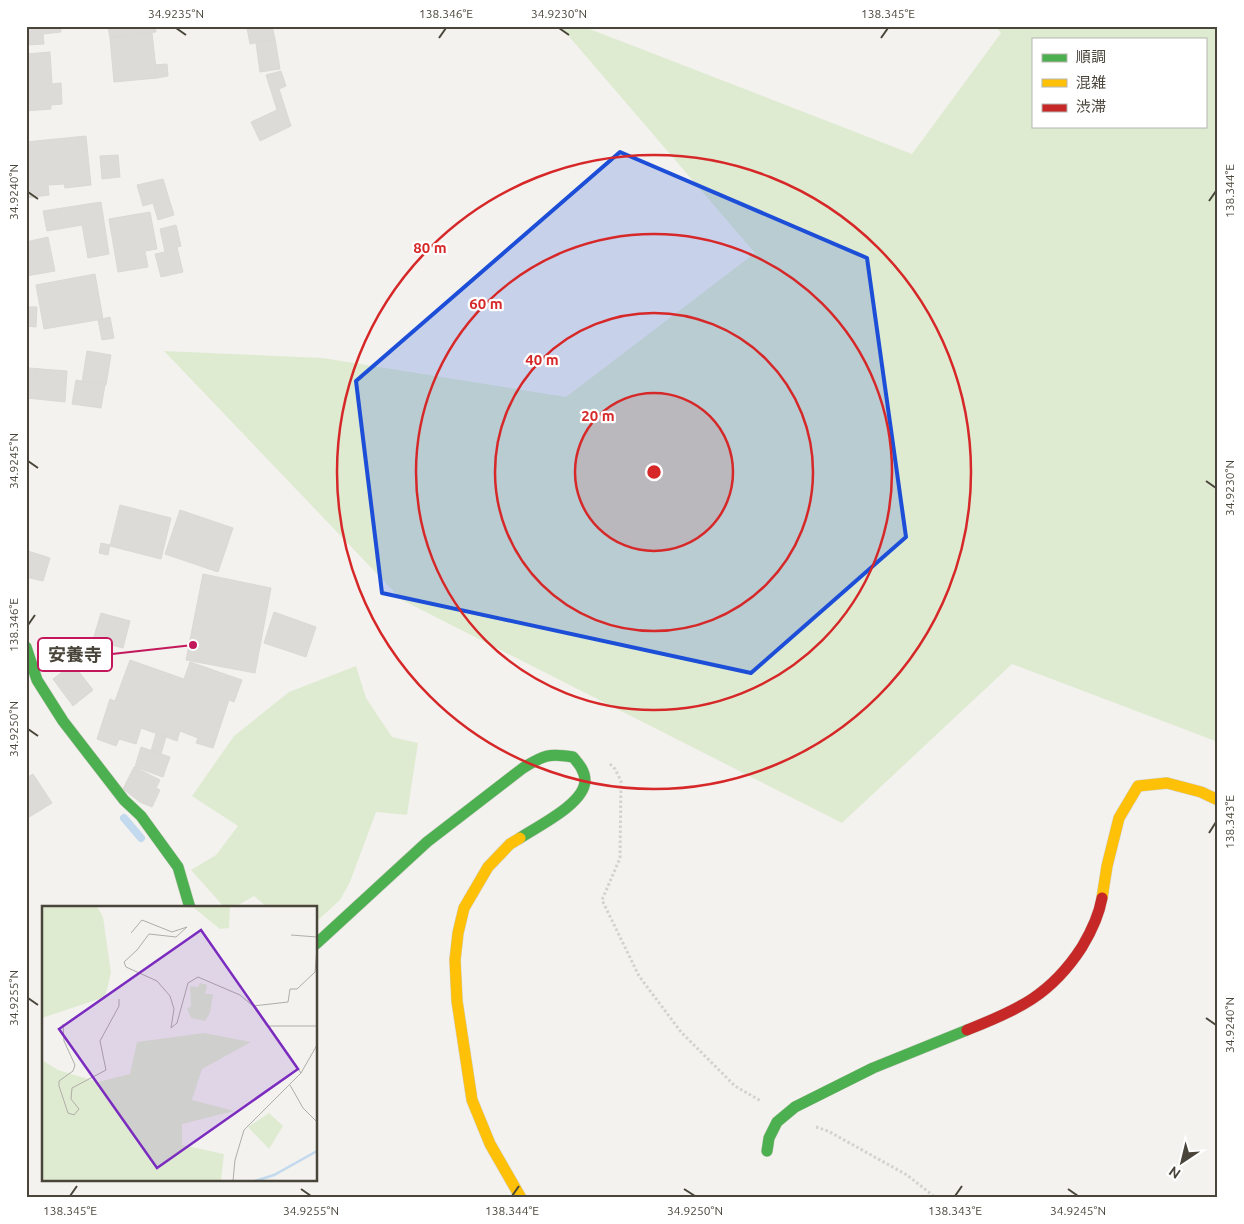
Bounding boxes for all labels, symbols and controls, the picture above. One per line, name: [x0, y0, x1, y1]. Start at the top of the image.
text: 34.9235°N: [148, 7, 204, 20]
text: 138.346°E: [419, 7, 473, 20]
text: 34.9230°N: [531, 7, 587, 20]
text: 138.345°E: [861, 7, 915, 20]
legend: [1032, 38, 1206, 128]
text: 順調: [1076, 48, 1106, 65]
text: 混雑: [1076, 74, 1106, 91]
text: 渋滞: [1076, 98, 1106, 115]
text: 34.9240°N: [7, 164, 20, 220]
text: 138.344°E: [1223, 164, 1236, 218]
text: 80 m: [413, 239, 447, 256]
text: 60 m: [469, 295, 503, 312]
text: 40 m: [525, 351, 559, 368]
text: 20 m: [581, 407, 615, 424]
text: 34.9245°N: [7, 433, 20, 489]
text: 34.9230°N: [1223, 460, 1236, 516]
centre of rings: [645, 463, 663, 481]
text: 138.346°E: [7, 598, 20, 652]
callout: 安養寺: [38, 638, 112, 671]
text: 安養寺: [48, 644, 102, 664]
text: 34.9250°N: [7, 701, 20, 757]
text: 138.343°E: [1223, 795, 1236, 849]
inset map: [42, 906, 318, 1182]
text: 34.9255°N: [7, 970, 20, 1026]
text: 34.9240°N: [1223, 997, 1236, 1053]
north arrow: [1156, 1136, 1206, 1186]
text: N: [1166, 1163, 1183, 1182]
text: 138.345°E: [43, 1204, 97, 1217]
text: 34.9255°N: [283, 1204, 339, 1217]
text: 138.344°E: [485, 1204, 539, 1217]
text: 34.9250°N: [667, 1204, 723, 1217]
text: 138.343°E: [928, 1204, 982, 1217]
text: 34.9245°N: [1050, 1204, 1106, 1217]

